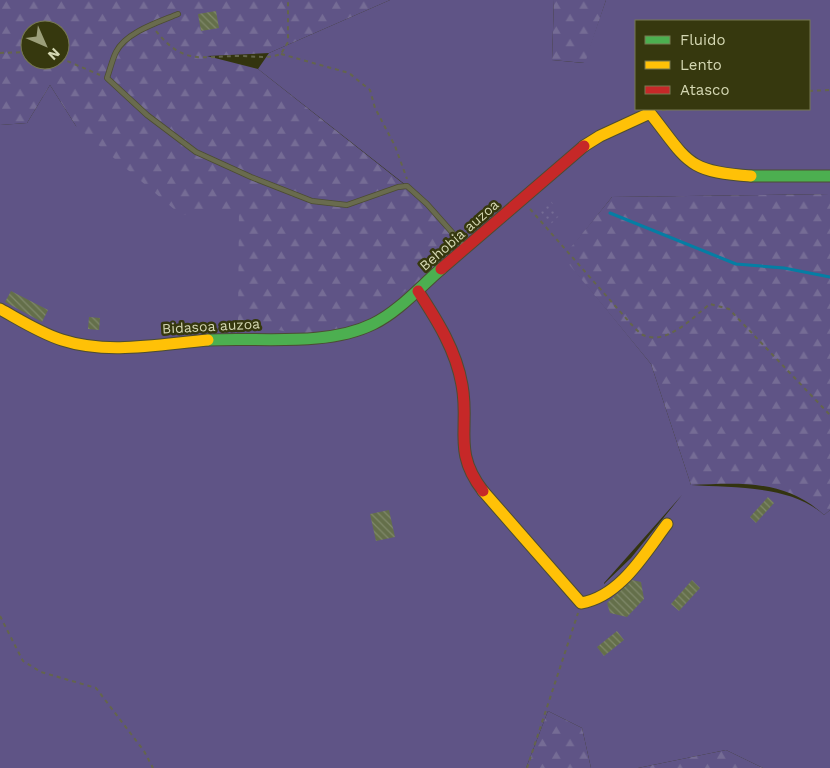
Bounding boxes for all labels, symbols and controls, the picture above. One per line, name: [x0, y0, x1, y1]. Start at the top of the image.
north arrow: [20, 20, 70, 70]
legend: [635, 20, 810, 110]
text: Fluido: [680, 31, 725, 49]
text: N: [45, 45, 64, 64]
text: Lento: [680, 56, 722, 74]
text: Atasco: [680, 81, 729, 99]
street label: Behobia auzoa: [416, 196, 502, 274]
street label: Bidasoa auzoa: [162, 315, 260, 337]

